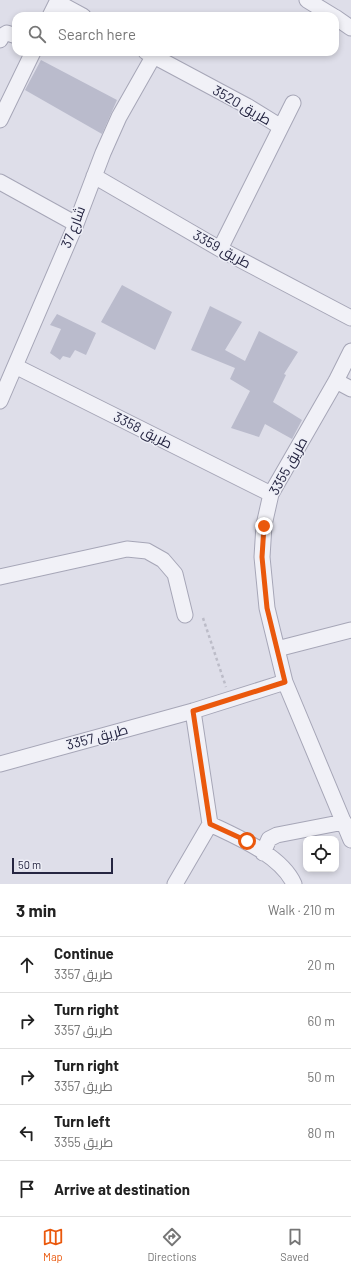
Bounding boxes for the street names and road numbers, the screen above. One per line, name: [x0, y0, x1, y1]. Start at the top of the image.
street label: طريق 3520: [210, 81, 274, 129]
street label: شارع 37: [57, 203, 89, 251]
street label: طريق 3359: [190, 226, 254, 272]
street label: طريق 3358: [111, 408, 175, 452]
street label: طريق 3355: [265, 434, 311, 498]
street label: طريق 3357: [64, 720, 130, 754]

